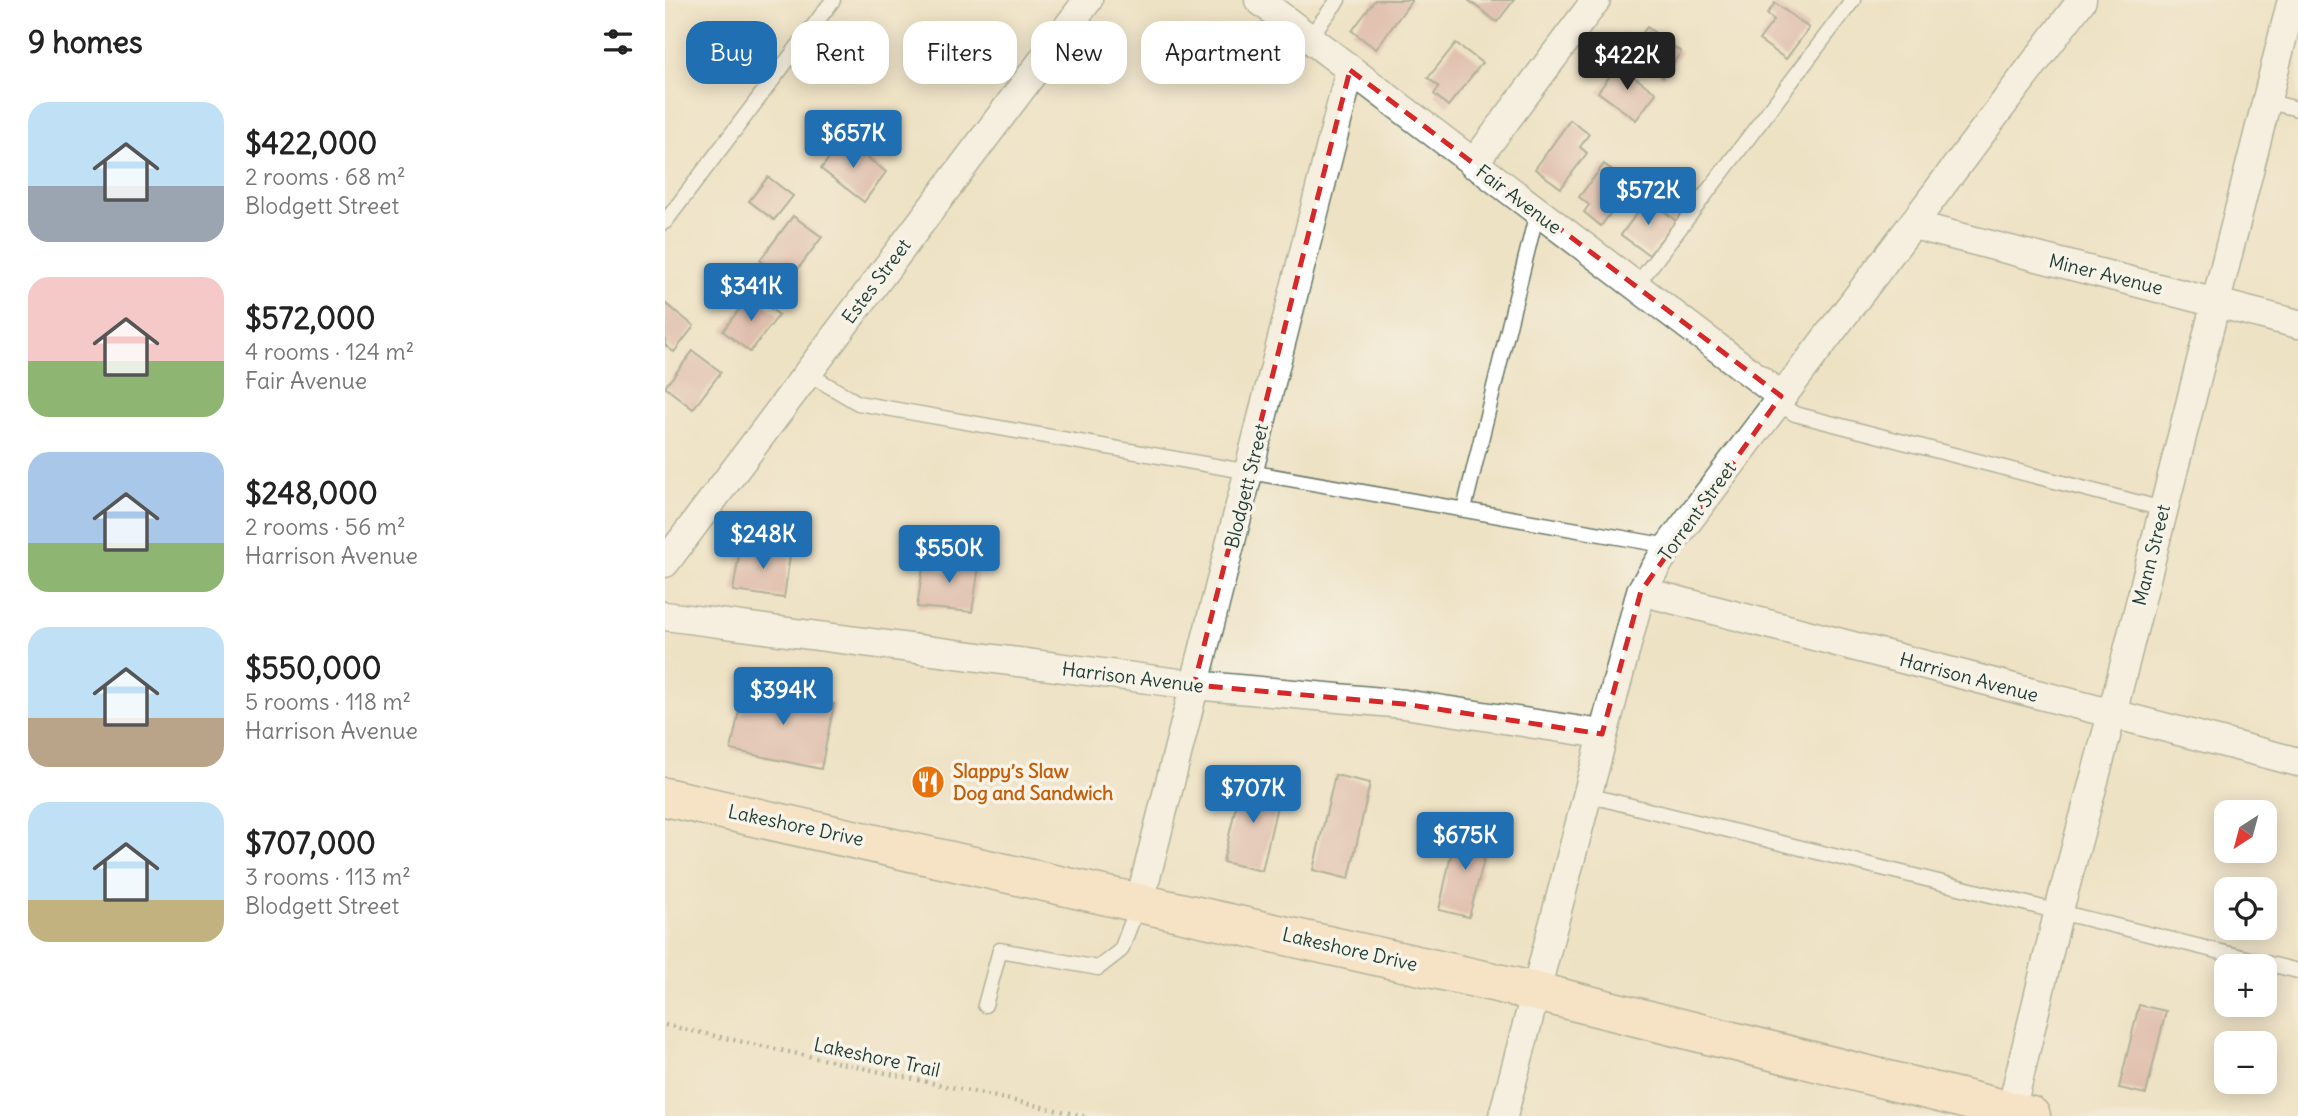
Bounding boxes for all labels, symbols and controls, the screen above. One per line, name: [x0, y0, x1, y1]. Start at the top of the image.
chip: Buy: [686, 21, 777, 84]
chip: Rent: [791, 21, 889, 84]
chip: Filters: [903, 21, 1017, 84]
chip: New: [1031, 21, 1127, 84]
chip: Apartment: [1141, 21, 1305, 84]
text: 9 homes: [28, 23, 143, 61]
icon: filters: [599, 23, 637, 61]
pin: $422K: [1578, 32, 1676, 92]
text: $422K: [1594, 40, 1660, 69]
pin: $657K: [804, 110, 902, 170]
text: $657K: [821, 118, 885, 147]
text: $422,000: [245, 124, 377, 162]
icon: home: [84, 130, 168, 214]
street label: Fair Avenue: [1471, 159, 1567, 239]
text: 2 rooms · 68 m²: [245, 162, 406, 191]
pin: $572K: [1599, 168, 1697, 227]
text: $572K: [1616, 175, 1680, 204]
text: Blodgett Street: [245, 191, 399, 220]
street label: Estes Street: [836, 234, 916, 328]
street label: Miner Avenue: [2046, 248, 2166, 300]
pin: $341K: [702, 264, 800, 323]
text: $341K: [720, 271, 782, 300]
text: $572,000: [245, 299, 376, 337]
icon: home: [84, 305, 168, 389]
text: 4 rooms · 124 m²: [245, 337, 414, 366]
text: Fair Avenue: [245, 366, 367, 395]
street label: Blodgett Street: [1219, 421, 1273, 551]
street label: Torrent Street: [1653, 457, 1741, 565]
text: $248,000: [245, 474, 378, 512]
icon: home: [84, 480, 168, 564]
street label: Mann Street: [2127, 502, 2175, 608]
text: 2 rooms · 56 m²: [245, 512, 406, 541]
pin: $248K: [714, 512, 812, 571]
text: $248K: [730, 519, 796, 548]
pin: $550K: [900, 526, 998, 585]
text: $550K: [915, 533, 983, 562]
text: Harrison Avenue: [245, 541, 418, 570]
street label: Harrison Avenue: [1897, 647, 2041, 707]
text: $550,000: [245, 649, 381, 687]
icon: home: [84, 655, 168, 739]
street label: Harrison Avenue: [1061, 656, 1205, 698]
pin: $394K: [734, 668, 832, 727]
text: $394K: [750, 675, 816, 704]
text: 5 rooms · 118 m²: [245, 687, 411, 716]
text: Harrison Avenue: [245, 716, 418, 745]
place label: Slappy’s Slaw Dog and Sandwich: [953, 759, 1113, 805]
restaurant icon: Slappy’s Slaw Dog and Sandwich: [909, 763, 947, 801]
pin: $707K: [1204, 766, 1302, 825]
text: $707K: [1221, 773, 1285, 802]
street label: Lakeshore Drive: [726, 799, 866, 851]
north arrow: [2214, 800, 2277, 863]
map controls: [2214, 800, 2277, 1094]
pin: $675K: [1416, 812, 1514, 872]
text: $675K: [1433, 820, 1497, 849]
text: $707,000: [245, 824, 376, 862]
icon: home: [84, 830, 168, 914]
text: 3 rooms · 113 m²: [245, 862, 411, 891]
button: locate: [2214, 877, 2277, 940]
text: Blodgett Street: [245, 891, 399, 920]
street label: Lakeshore Drive: [1280, 922, 1420, 976]
button: +: [2214, 954, 2277, 1017]
button: −: [2214, 1031, 2277, 1094]
street label: Lakeshore Trail: [812, 1032, 942, 1082]

